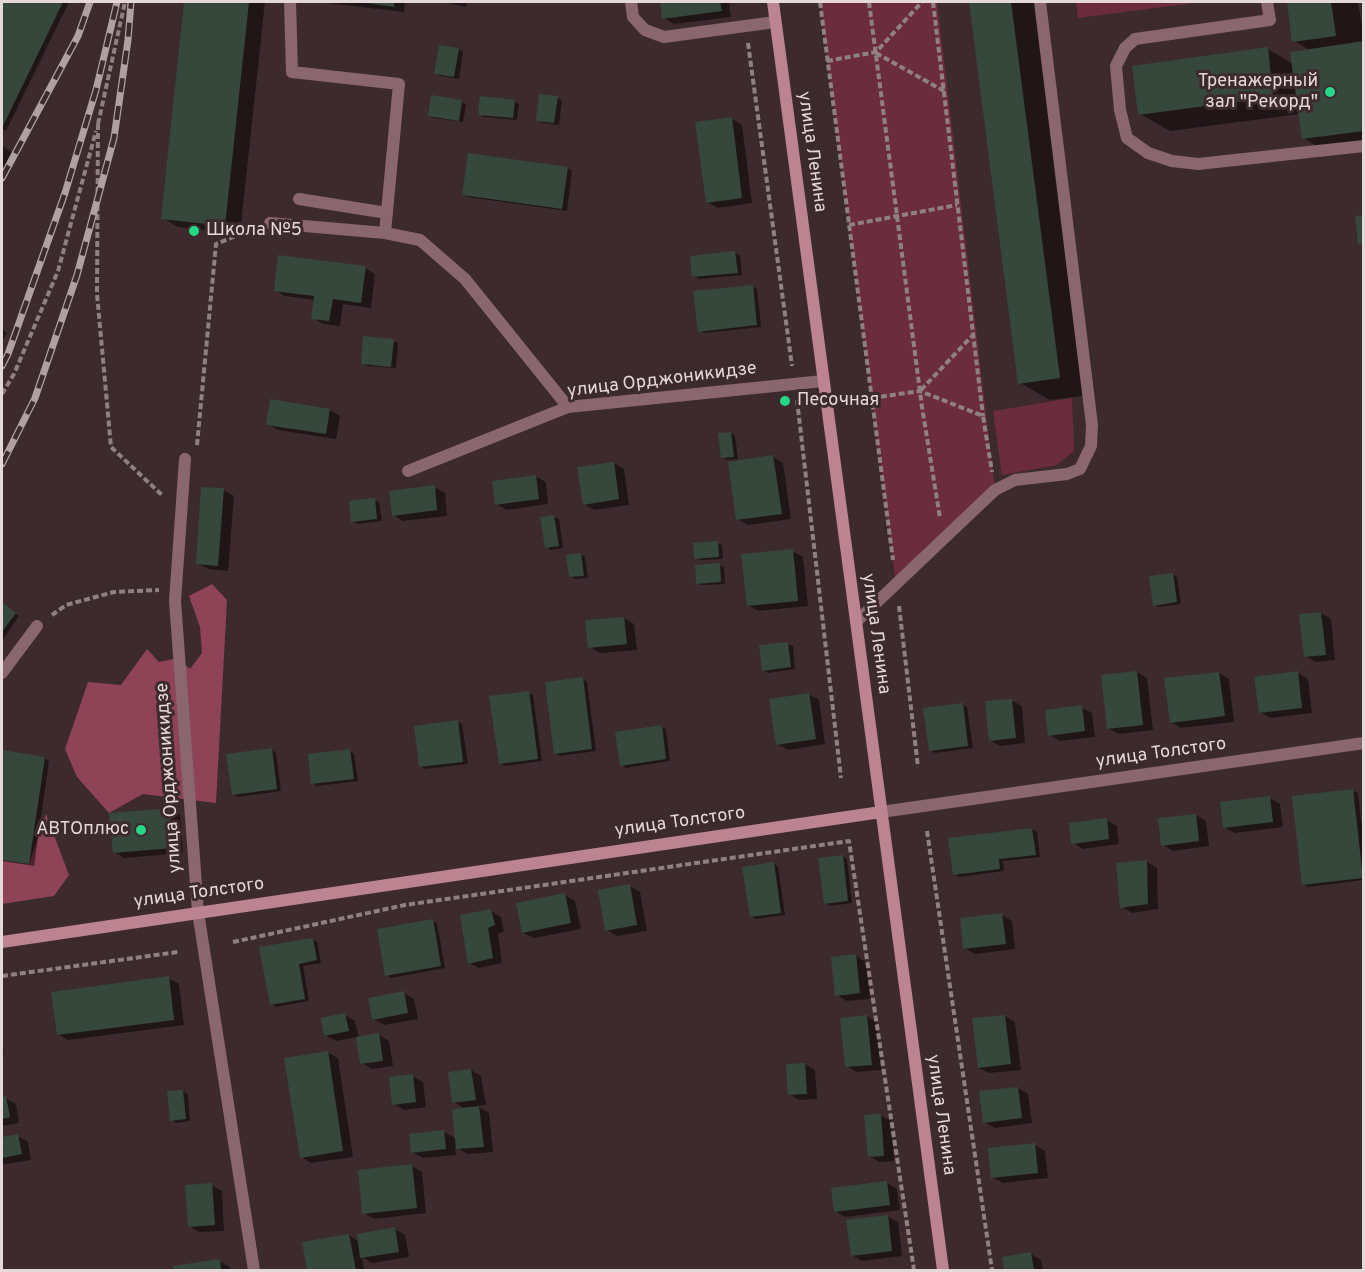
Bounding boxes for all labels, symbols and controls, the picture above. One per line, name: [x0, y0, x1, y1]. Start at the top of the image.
place label: Тренажерный зал "Рекорд": [1198, 71, 1318, 113]
marker: Тренажерный зал "Рекорд": [1323, 85, 1337, 99]
street label: улица Ленина: [792, 90, 830, 214]
place label: Школа №5: [206, 220, 302, 242]
marker: Школа №5: [187, 224, 201, 238]
street label: улица Орджоникидзе: [566, 359, 758, 403]
place label: Песочная: [797, 390, 879, 412]
marker: Песочная: [778, 394, 792, 408]
street label: улица Ленина: [856, 572, 894, 696]
street label: улица Орджоникидзе: [153, 682, 187, 874]
street label: улица Толстого: [1094, 734, 1228, 774]
street label: улица Толстого: [613, 803, 747, 843]
place label: АВТОплюс: [36, 819, 129, 841]
marker: АВТОплюс: [134, 823, 148, 837]
street label: улица Толстого: [132, 874, 266, 914]
street label: улица Ленина: [921, 1053, 959, 1177]

